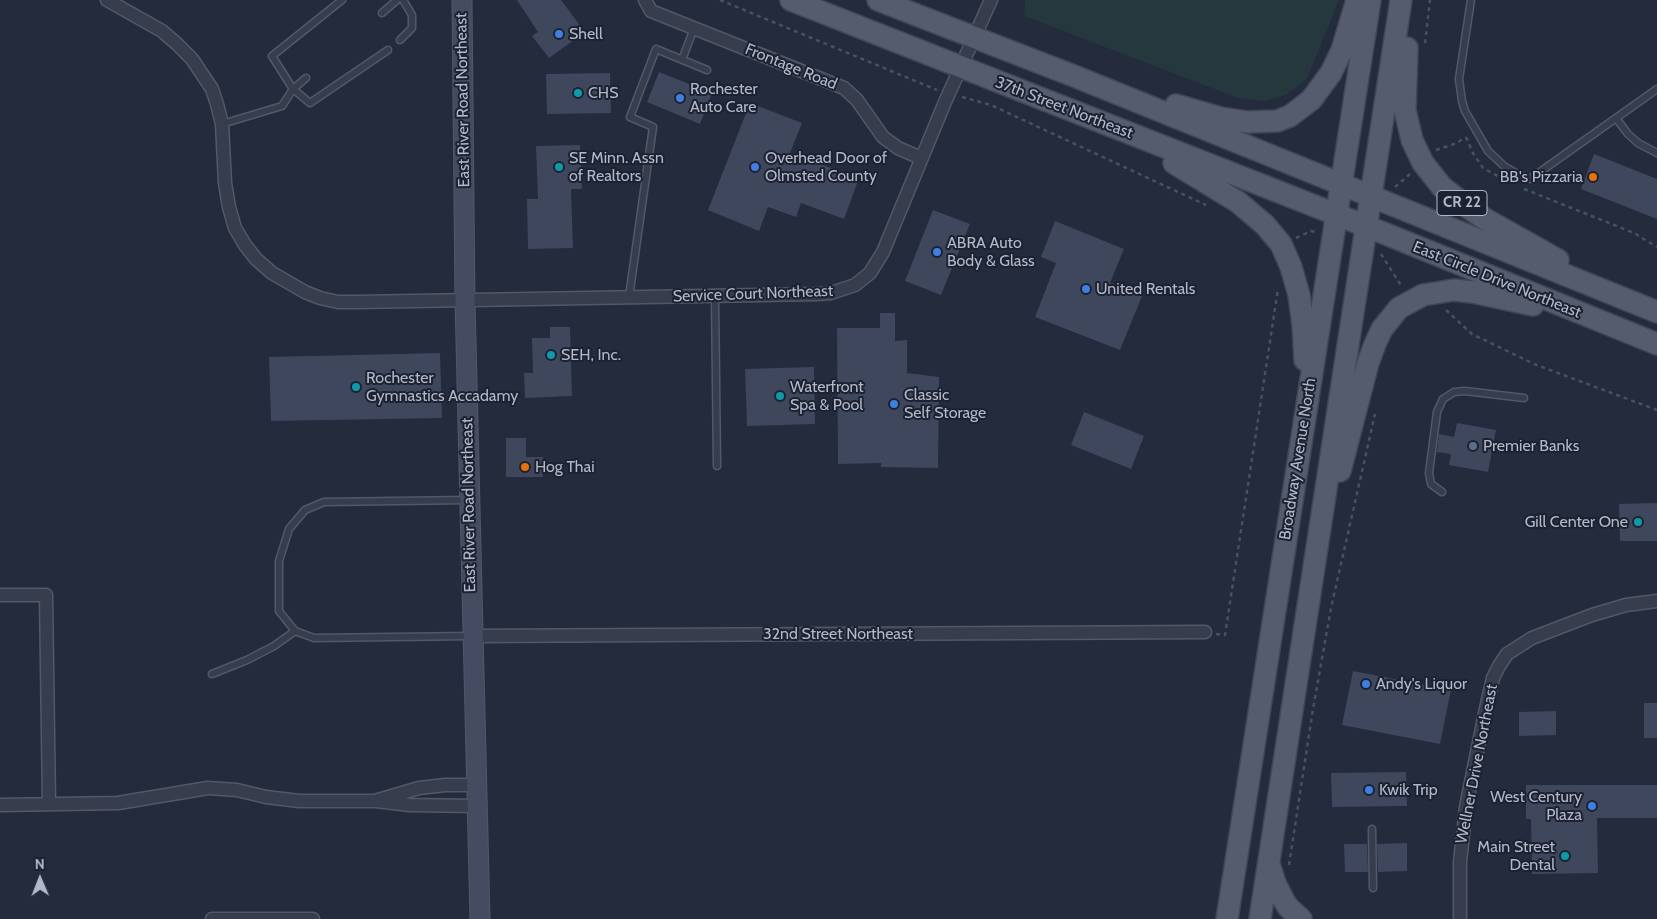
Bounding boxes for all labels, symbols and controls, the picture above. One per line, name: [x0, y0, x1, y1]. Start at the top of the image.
street label: East River Road Northeast: [452, 12, 474, 188]
place label: Shell: [569, 24, 603, 44]
marker: Shell: [553, 28, 565, 40]
street label: Frontage Road: [742, 40, 840, 94]
street label: 37th Street Northeast: [992, 73, 1136, 143]
place label: Rochester Auto Care: [690, 79, 757, 117]
place label: CHS: [588, 83, 618, 103]
marker: CHS: [572, 87, 584, 99]
marker: Rochester Auto Care: [674, 92, 686, 104]
place label: SE Minn. Assn of Realtors: [569, 148, 664, 186]
place label: Overhead Door of Olmsted County: [765, 148, 887, 186]
marker: SE Minn. Assn of Realtors: [553, 161, 565, 173]
marker: Overhead Door of Olmsted County: [749, 161, 761, 173]
place label: BB's Pizzaria: [1500, 167, 1583, 187]
marker: BB's Pizzaria: [1587, 171, 1599, 183]
road number: CR 22: [1437, 190, 1487, 216]
place label: ABRA Auto Body & Glass: [947, 233, 1035, 271]
street label: East Circle Drive Northeast: [1410, 237, 1584, 323]
marker: ABRA Auto Body & Glass: [931, 246, 943, 258]
place label: United Rentals: [1096, 279, 1195, 299]
street label: Service Court Northeast: [672, 282, 834, 306]
marker: United Rentals: [1080, 283, 1092, 295]
place label: SEH, Inc.: [561, 345, 621, 365]
marker: SEH, Inc.: [545, 349, 557, 361]
place label: Rochester Gymnastics Accadamy: [366, 368, 518, 406]
place label: Waterfront Spa & Pool: [790, 377, 864, 415]
street label: Broadway Avenue North: [1276, 377, 1320, 541]
marker: Rochester Gymnastics Accadamy: [350, 381, 362, 393]
place label: Classic Self Storage: [904, 385, 986, 423]
marker: Waterfront Spa & Pool: [774, 390, 786, 402]
marker: Classic Self Storage: [888, 398, 900, 410]
street label: East River Road Northeast: [458, 417, 480, 593]
place label: Premier Banks: [1483, 436, 1579, 456]
marker: Premier Banks: [1467, 440, 1479, 452]
place label: Hog Thai: [535, 457, 595, 477]
marker: Hog Thai: [519, 461, 531, 473]
place label: Gill Center One: [1525, 512, 1628, 532]
marker: Gill Center One: [1632, 516, 1644, 528]
street label: 32nd Street Northeast: [763, 624, 913, 644]
place label: Andy's Liquor: [1376, 674, 1467, 694]
marker: Andy's Liquor: [1360, 678, 1372, 690]
street label: Wellner Drive Northeast: [1452, 682, 1502, 846]
place label: Kwik Trip: [1379, 780, 1438, 800]
marker: Kwik Trip: [1363, 784, 1375, 796]
place label: West Century Plaza: [1490, 787, 1582, 825]
marker: West Century Plaza: [1586, 800, 1598, 812]
place label: Main Street Dental: [1477, 837, 1555, 875]
marker: Main Street Dental: [1559, 850, 1571, 862]
north arrow: [15, 854, 65, 904]
text: N: [35, 855, 45, 873]

